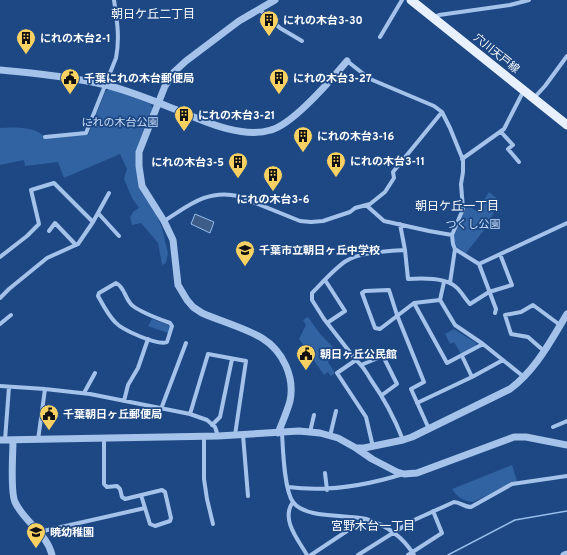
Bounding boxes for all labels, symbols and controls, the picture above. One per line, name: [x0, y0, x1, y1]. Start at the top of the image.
district label: 朝日ケ丘二丁目: [111, 7, 195, 23]
building icon: にれの木台3-30: [258, 9, 280, 37]
place label: にれの木台3-30: [283, 14, 363, 28]
building icon: にれの木台2-1: [15, 27, 37, 55]
street label: 穴川天戸線: [471, 31, 522, 77]
place label: にれの木台2-1: [40, 32, 111, 46]
public building icon: 千葉にれの木台郵便局: [59, 67, 81, 95]
building icon: にれの木台3-27: [268, 67, 290, 95]
place label: 千葉にれの木台郵便局: [84, 72, 194, 86]
place label: にれの木台3-27: [293, 72, 372, 86]
building icon: にれの木台3-21: [173, 104, 195, 132]
place label: にれの木台3-21: [198, 109, 275, 123]
park label: にれの木台公園: [82, 116, 159, 130]
building icon: にれの木台3-16: [292, 125, 314, 153]
place label: にれの木台3-16: [317, 130, 394, 144]
building icon: にれの木台3-11: [325, 150, 347, 178]
building icon: にれの木台3-5: [227, 151, 249, 179]
place label: にれの木台3-11: [350, 155, 425, 169]
place label: にれの木台3-5: [151, 156, 224, 170]
building icon: にれの木台3-6: [262, 164, 284, 192]
place label: にれの木台3-6: [237, 193, 310, 207]
district label: 朝日ケ丘一丁目: [415, 199, 499, 215]
park label: つくし公園: [446, 218, 501, 232]
school or university icon: 千葉市立朝日ヶ丘中学校: [234, 239, 256, 267]
place label: 千葉市立朝日ヶ丘中学校: [259, 244, 380, 258]
public building icon: 朝日ヶ丘公民館: [295, 343, 317, 371]
place label: 朝日ヶ丘公民館: [320, 348, 397, 362]
public building icon: 千葉朝日ヶ丘郵便局: [38, 403, 60, 431]
place label: 千葉朝日ヶ丘郵便局: [63, 408, 162, 422]
district label: 宮野木台一丁目: [331, 519, 415, 535]
school or university icon: 暁幼稚園: [25, 521, 47, 549]
place label: 暁幼稚園: [50, 526, 94, 540]

